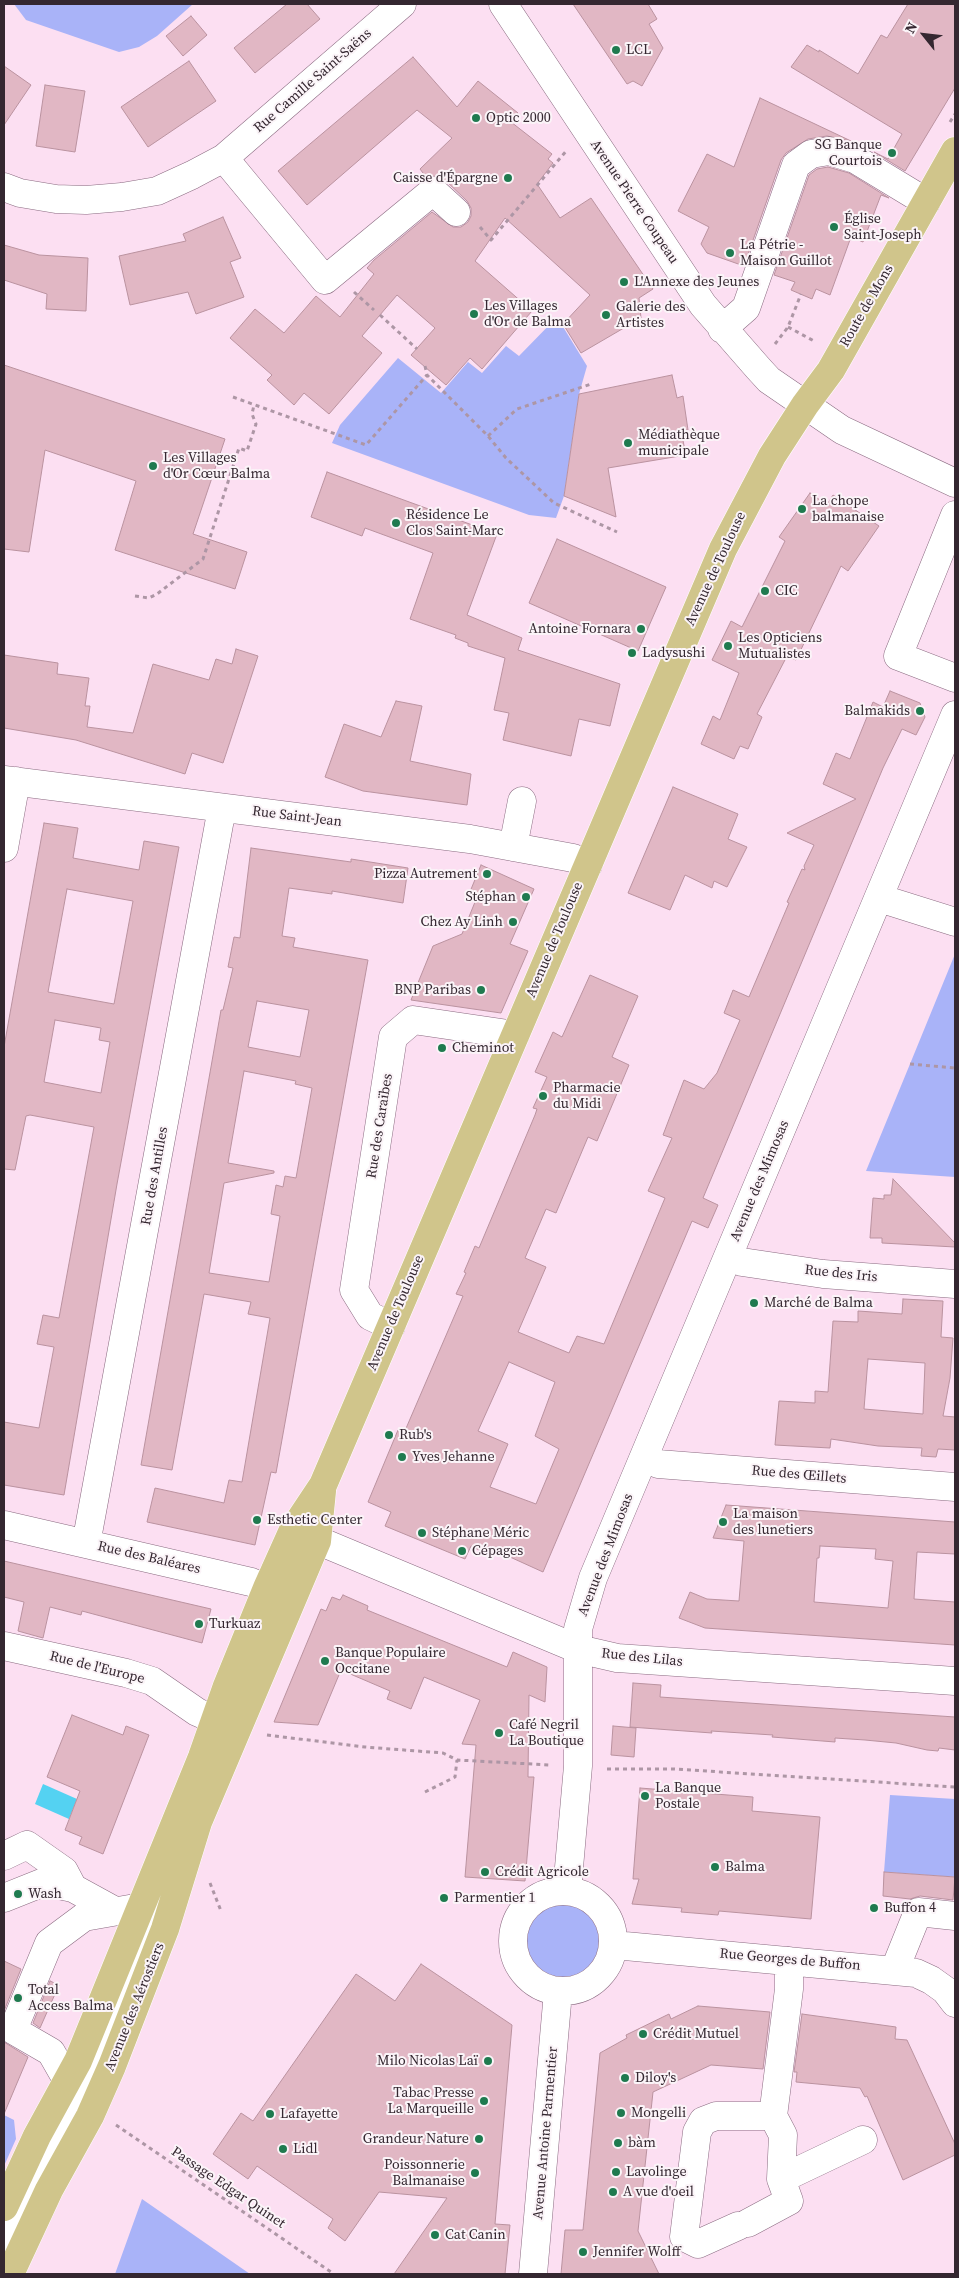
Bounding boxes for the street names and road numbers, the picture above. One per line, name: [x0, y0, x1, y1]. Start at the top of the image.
street label: Rue Camille Saint-Saëns: [251, 25, 375, 137]
street label: Avenue Pierre Coupeau: [586, 137, 682, 267]
street label: Route de Mons: [837, 262, 897, 350]
street label: Avenue de Toulouse: [682, 509, 750, 629]
street label: Rue Saint-Jean: [251, 803, 343, 831]
street label: Avenue de Toulouse: [523, 880, 587, 1000]
street label: Rue des Caraïbes: [363, 1072, 397, 1180]
street label: Avenue des Mimosas: [727, 1118, 793, 1244]
street label: Rue des Antilles: [138, 1125, 172, 1227]
street label: Avenue de Toulouse: [364, 1253, 428, 1373]
street label: Rue des Iris: [804, 1262, 878, 1286]
street label: Rue des Œillets: [751, 1462, 847, 1488]
street label: Avenue des Mimosas: [575, 1491, 637, 1619]
street label: Rue des Baléares: [96, 1538, 202, 1578]
street label: Rue des Lilas: [601, 1645, 683, 1671]
street label: Rue de l'Europe: [48, 1648, 146, 1688]
street label: Avenue des Aérostiers: [102, 1940, 168, 2074]
street label: Rue Georges de Buffon: [719, 1945, 861, 1975]
street label: Avenue Antoine Parmentier: [530, 2046, 562, 2220]
street label: Passage Edgar Quinet: [168, 2144, 288, 2232]

